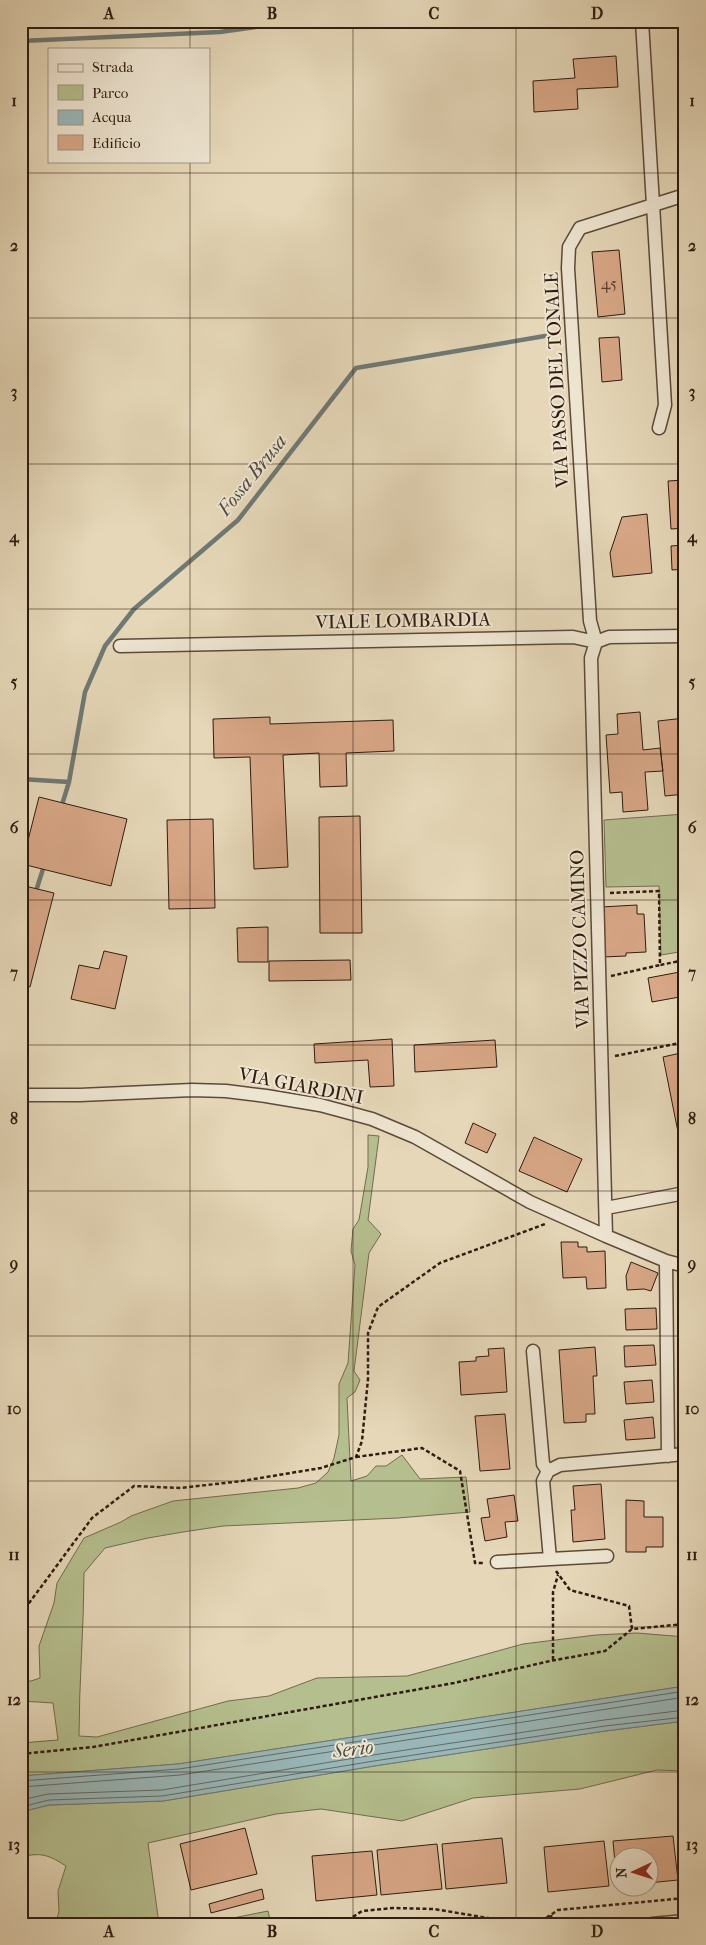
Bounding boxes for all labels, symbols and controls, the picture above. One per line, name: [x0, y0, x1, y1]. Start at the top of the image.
text: A: [103, 4, 115, 23]
text: B: [267, 4, 277, 23]
text: C: [429, 4, 440, 23]
text: D: [591, 4, 603, 23]
legend: [48, 48, 210, 162]
text: Strada: [92, 58, 135, 76]
text: Parco: [92, 84, 129, 102]
text: 1: [11, 91, 17, 110]
text: 1: [689, 91, 695, 110]
text: Acqua: [91, 108, 133, 126]
text: Edificio: [92, 134, 141, 152]
text: 2: [10, 236, 18, 255]
text: 2: [688, 236, 696, 255]
street label: VIA PASSO DEL TONALE: [540, 271, 574, 490]
house number: 45: [601, 274, 617, 293]
text: 3: [11, 382, 17, 402]
text: 3: [689, 382, 695, 402]
water label: Fossa Brusa: [212, 430, 292, 521]
text: 4: [8, 527, 20, 547]
text: 4: [686, 527, 698, 547]
street label: VIALE LOMBARDIA: [314, 608, 492, 634]
text: 5: [11, 672, 18, 691]
text: 5: [689, 672, 696, 691]
text: 6: [10, 818, 19, 837]
text: 6: [688, 818, 697, 837]
street label: VIA PIZZO CAMINO: [566, 849, 594, 1030]
text: 7: [9, 963, 18, 982]
text: 7: [687, 963, 696, 982]
street label: VIA GIARDINI: [236, 1063, 365, 1109]
text: 8: [10, 1109, 18, 1128]
text: 8: [688, 1109, 696, 1128]
text: 9: [9, 1254, 18, 1274]
text: 9: [687, 1254, 696, 1274]
text: 10: [7, 1399, 21, 1418]
text: 10: [685, 1399, 699, 1418]
text: 11: [8, 1545, 20, 1564]
text: 11: [686, 1545, 698, 1564]
text: 12: [7, 1690, 21, 1709]
text: 12: [685, 1690, 699, 1709]
water label: Serio: [330, 1735, 375, 1763]
text: 13: [8, 1835, 20, 1855]
text: 13: [686, 1835, 698, 1855]
north arrow: [608, 1848, 658, 1898]
text: N: [613, 1867, 630, 1879]
text: A: [103, 1922, 115, 1941]
text: B: [267, 1922, 277, 1941]
text: C: [429, 1922, 440, 1941]
text: D: [591, 1922, 603, 1941]

